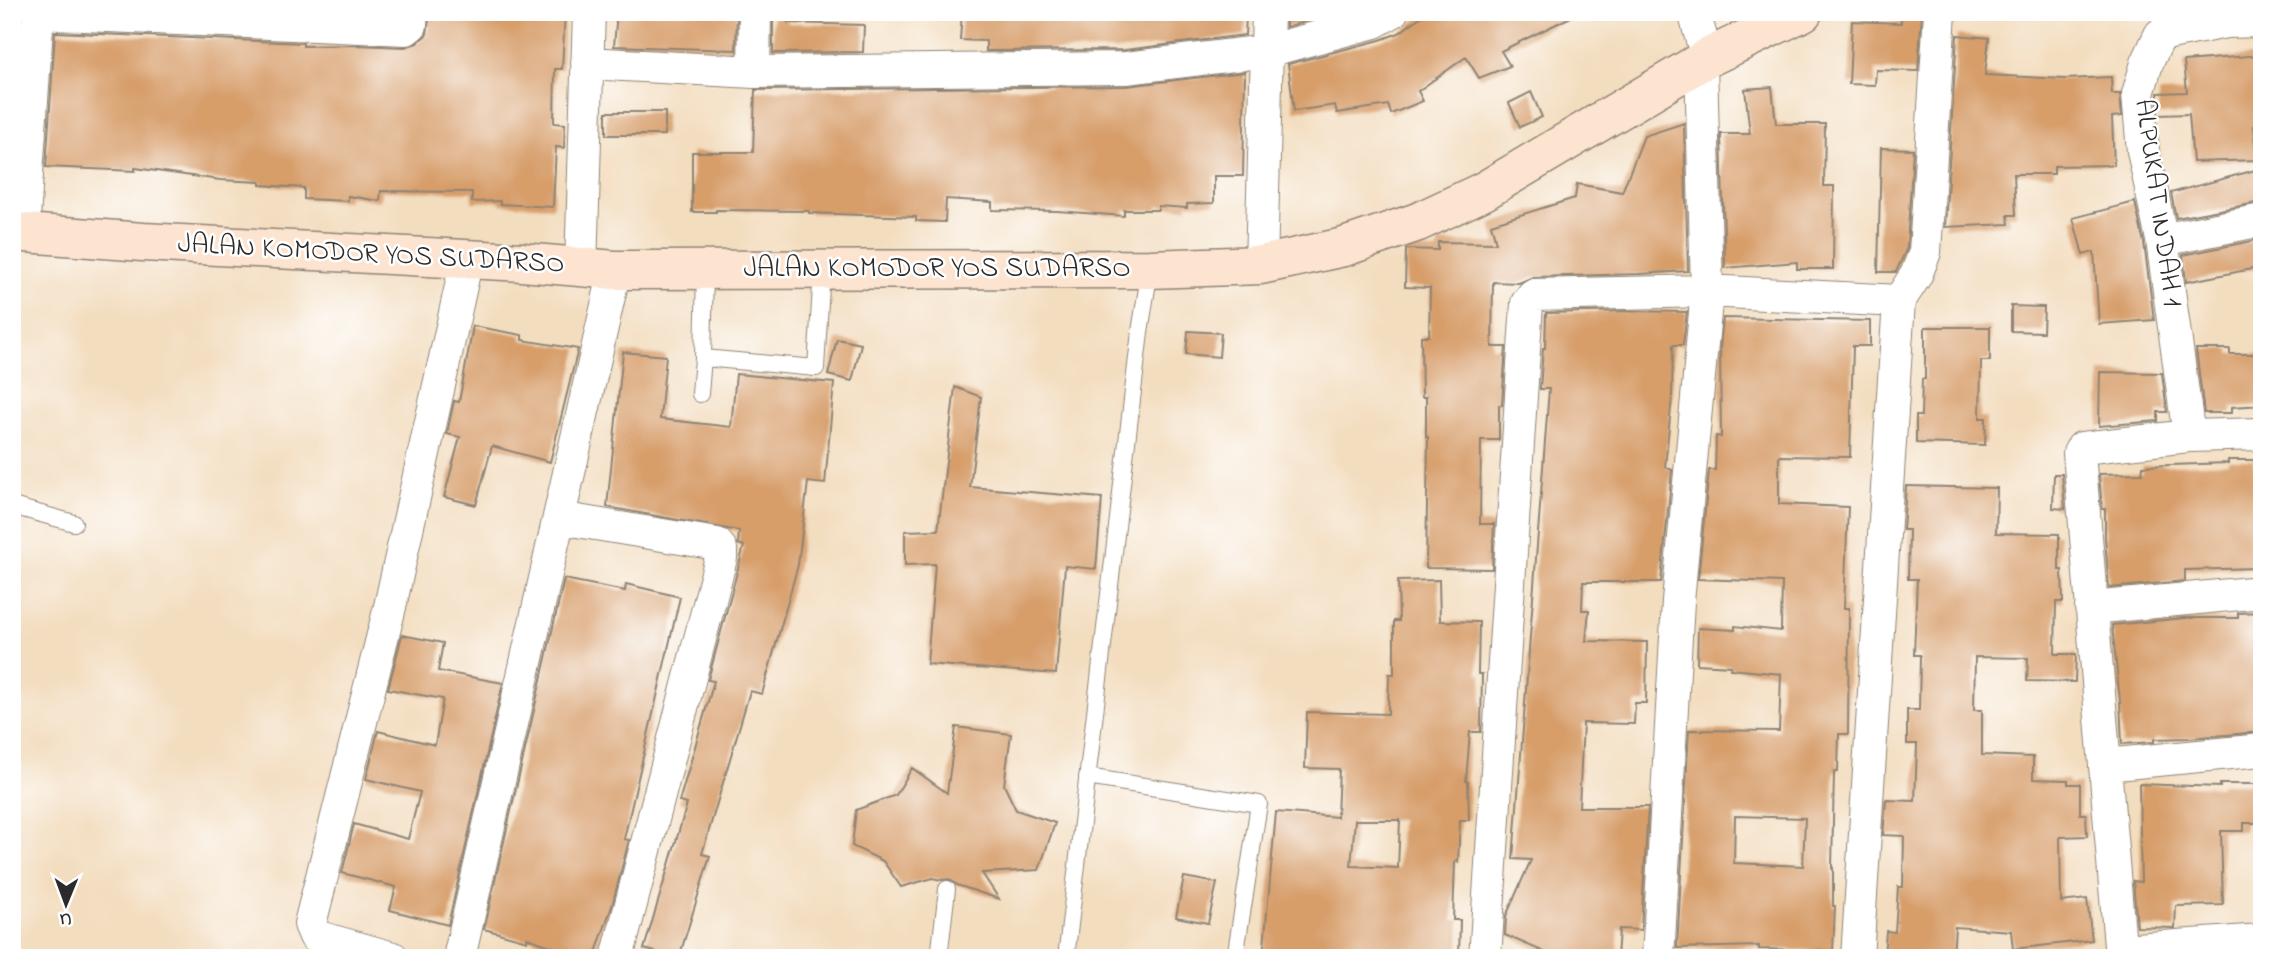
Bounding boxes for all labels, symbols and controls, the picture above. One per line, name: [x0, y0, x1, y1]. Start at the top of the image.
street label: ALPUKAT INDAH 1: [2122, 97, 2192, 310]
street label: JALAN KOMODOR YOS SUDARSO: [177, 224, 565, 286]
street label: JALAN KOMODOR YOS SUDARSO: [743, 249, 1131, 290]
north arrow: [32, 869, 102, 939]
text: U: [60, 905, 72, 932]

